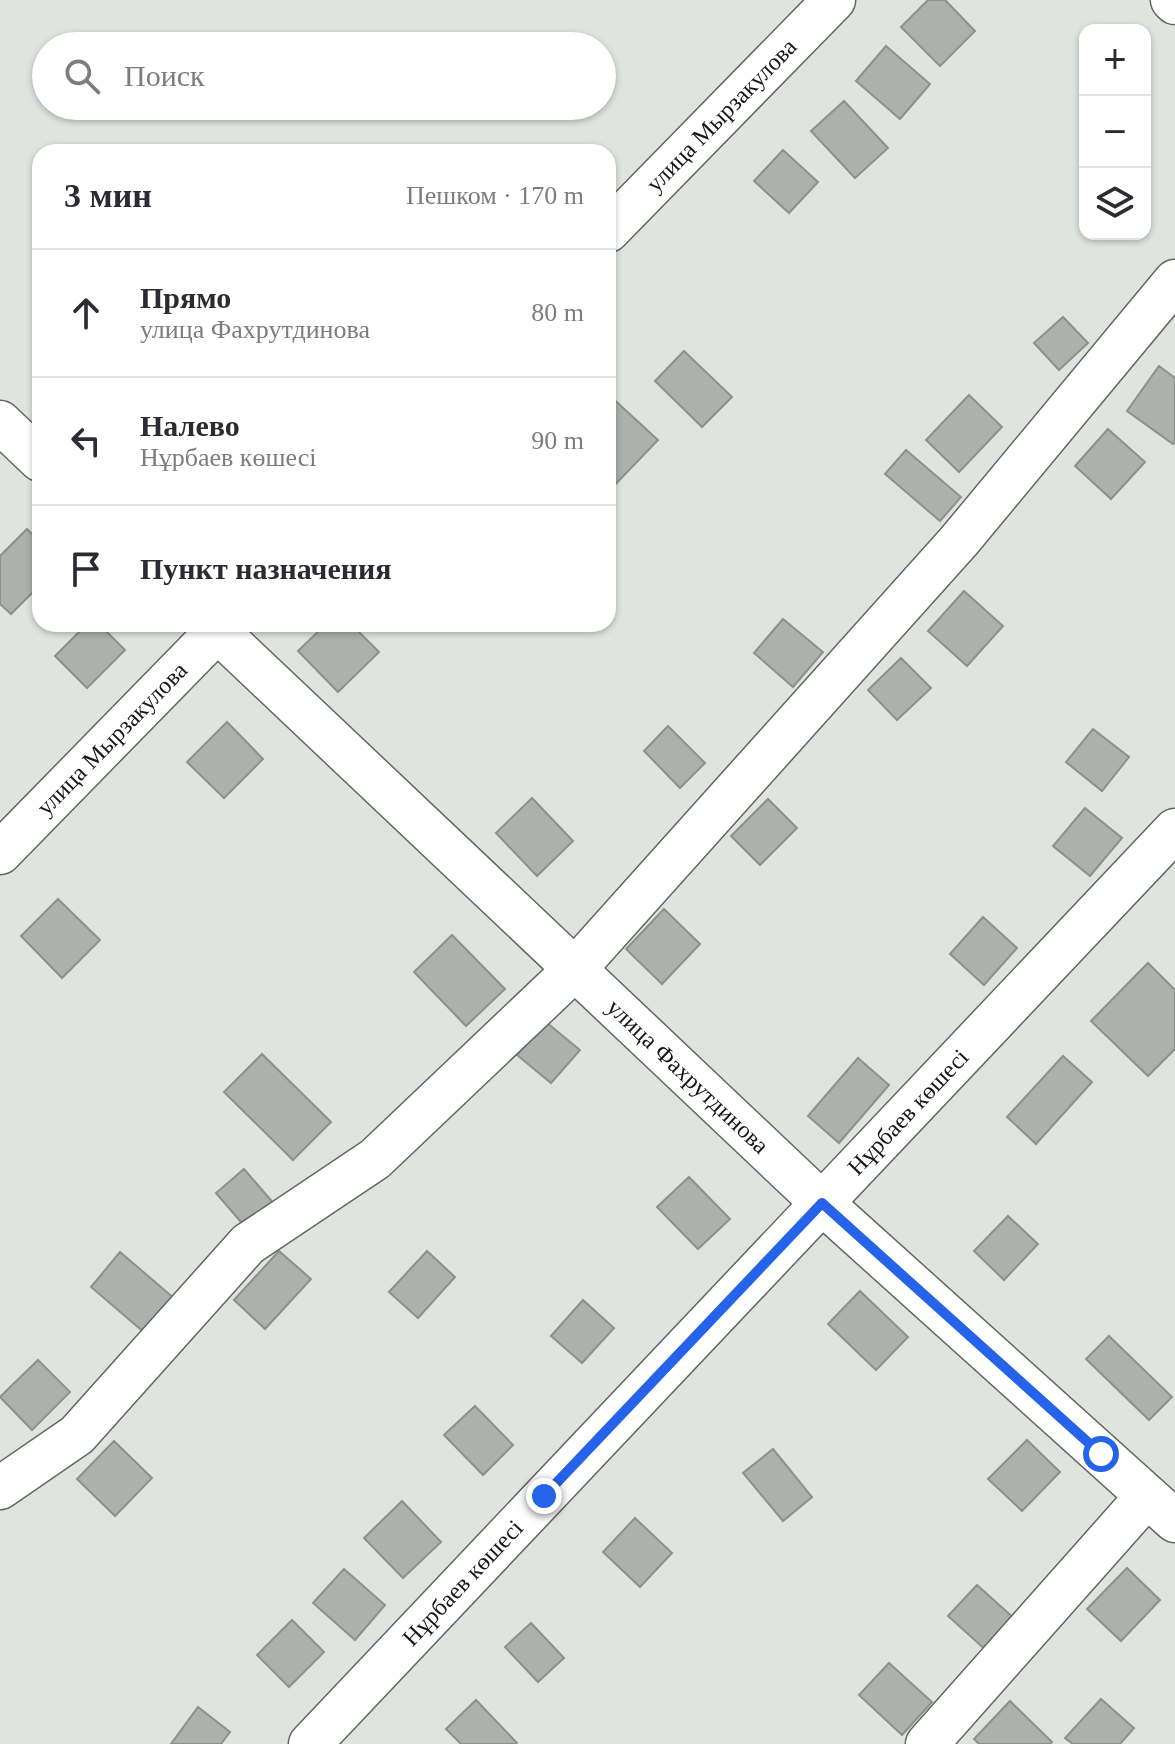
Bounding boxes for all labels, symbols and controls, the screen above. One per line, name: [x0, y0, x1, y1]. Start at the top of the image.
map controls: [1079, 24, 1151, 240]
button: +: [1079, 24, 1151, 96]
search box: [32, 32, 616, 120]
street label: улица Мырзакулова: [641, 33, 802, 197]
icon: search: [60, 54, 104, 98]
text: Поиск: [124, 59, 205, 92]
button: −: [1079, 96, 1151, 168]
button: layers: [1079, 168, 1151, 240]
text: 3 мин: [64, 177, 152, 214]
text: Пешком · 170 m: [406, 181, 584, 210]
text: Прямо: [140, 281, 231, 314]
icon: ahead: [64, 291, 108, 335]
text: 80 m: [531, 298, 584, 327]
text: улица Фахрутдинова: [140, 315, 370, 344]
text: Налево: [140, 409, 240, 442]
icon: left: [64, 419, 108, 463]
text: 90 m: [531, 426, 584, 455]
text: Нұрбаев көшесі: [140, 443, 316, 472]
icon: arrive: [64, 547, 108, 591]
text: Пункт назначения: [140, 552, 392, 585]
street label: улица Мырзакулова: [32, 657, 192, 820]
street label: улица Фахрутдинова: [602, 994, 774, 1159]
street label: Нұрбаев көшесі: [843, 1044, 974, 1180]
route start: [1083, 1436, 1119, 1472]
route end: [526, 1478, 562, 1514]
street label: Нұрбаев көшесі: [397, 1514, 528, 1651]

